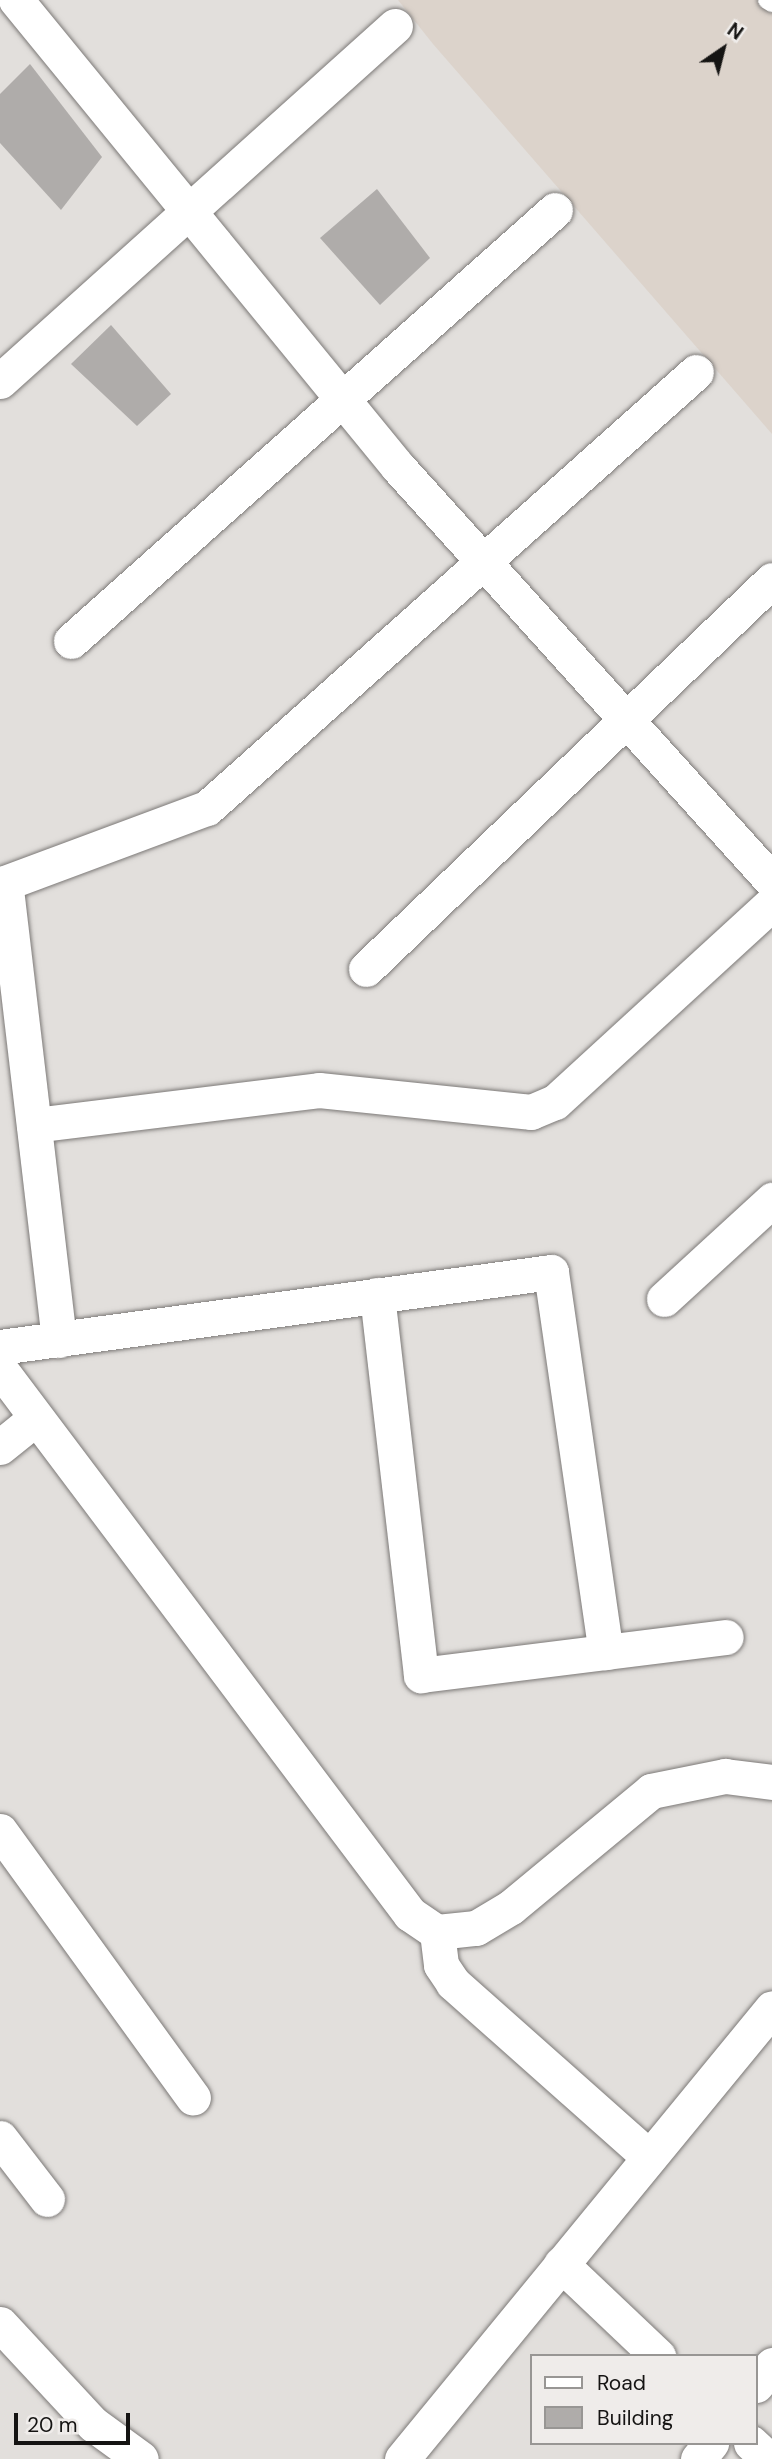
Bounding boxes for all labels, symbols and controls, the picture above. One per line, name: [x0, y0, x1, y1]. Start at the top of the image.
north arrow: [688, 14, 758, 84]
text: N: [722, 17, 748, 46]
legend: [530, 2354, 758, 2445]
text: Road: [597, 2369, 646, 2397]
scale bar: [18, 2400, 133, 2444]
text: Building: [597, 2404, 673, 2432]
text: 20 m: [27, 2411, 78, 2439]

